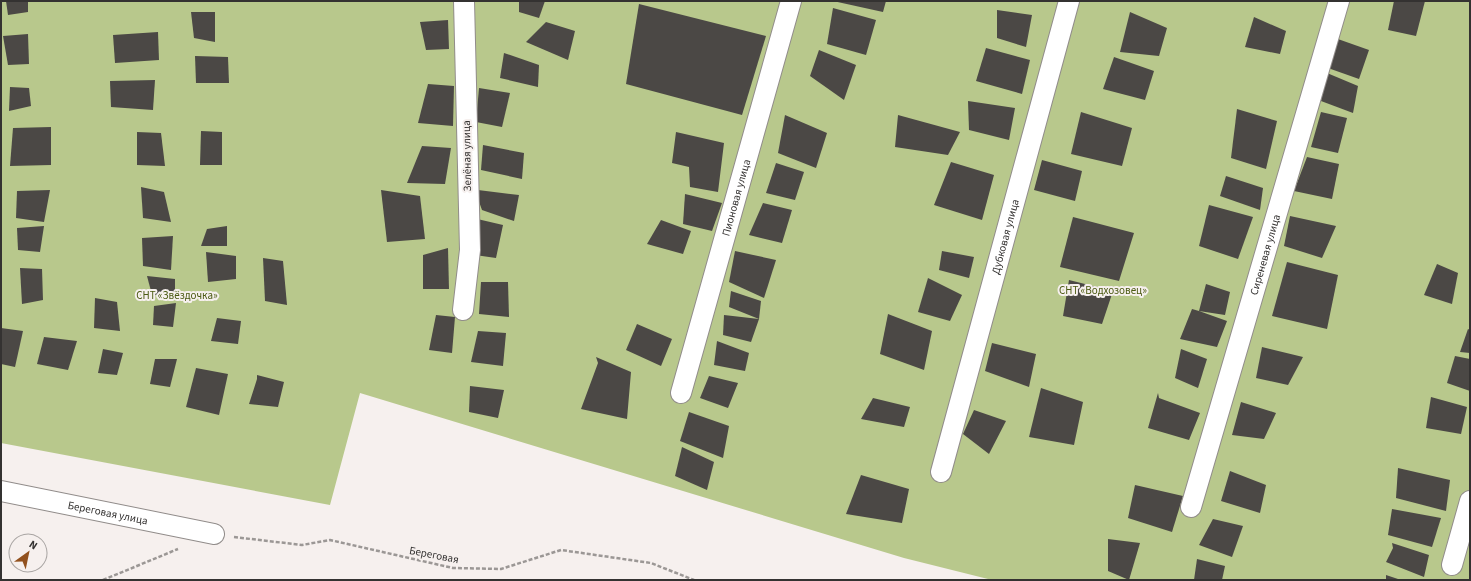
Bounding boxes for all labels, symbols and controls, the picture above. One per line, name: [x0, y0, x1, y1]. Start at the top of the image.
street label: Зелёная улица: [459, 120, 475, 192]
street label: Пионовая улица: [718, 157, 754, 238]
street label: Дубковая улица: [988, 197, 1022, 276]
street label: Сиреневая улица: [1246, 212, 1284, 297]
park label: СНТ «Водхозовец»: [1059, 283, 1147, 298]
park label: СНТ «Звёздочка»: [136, 288, 218, 303]
street label: Береговая улица: [66, 497, 149, 528]
north arrow: [8, 533, 48, 573]
text: N: [26, 537, 40, 553]
street label: Береговая: [408, 543, 460, 567]

